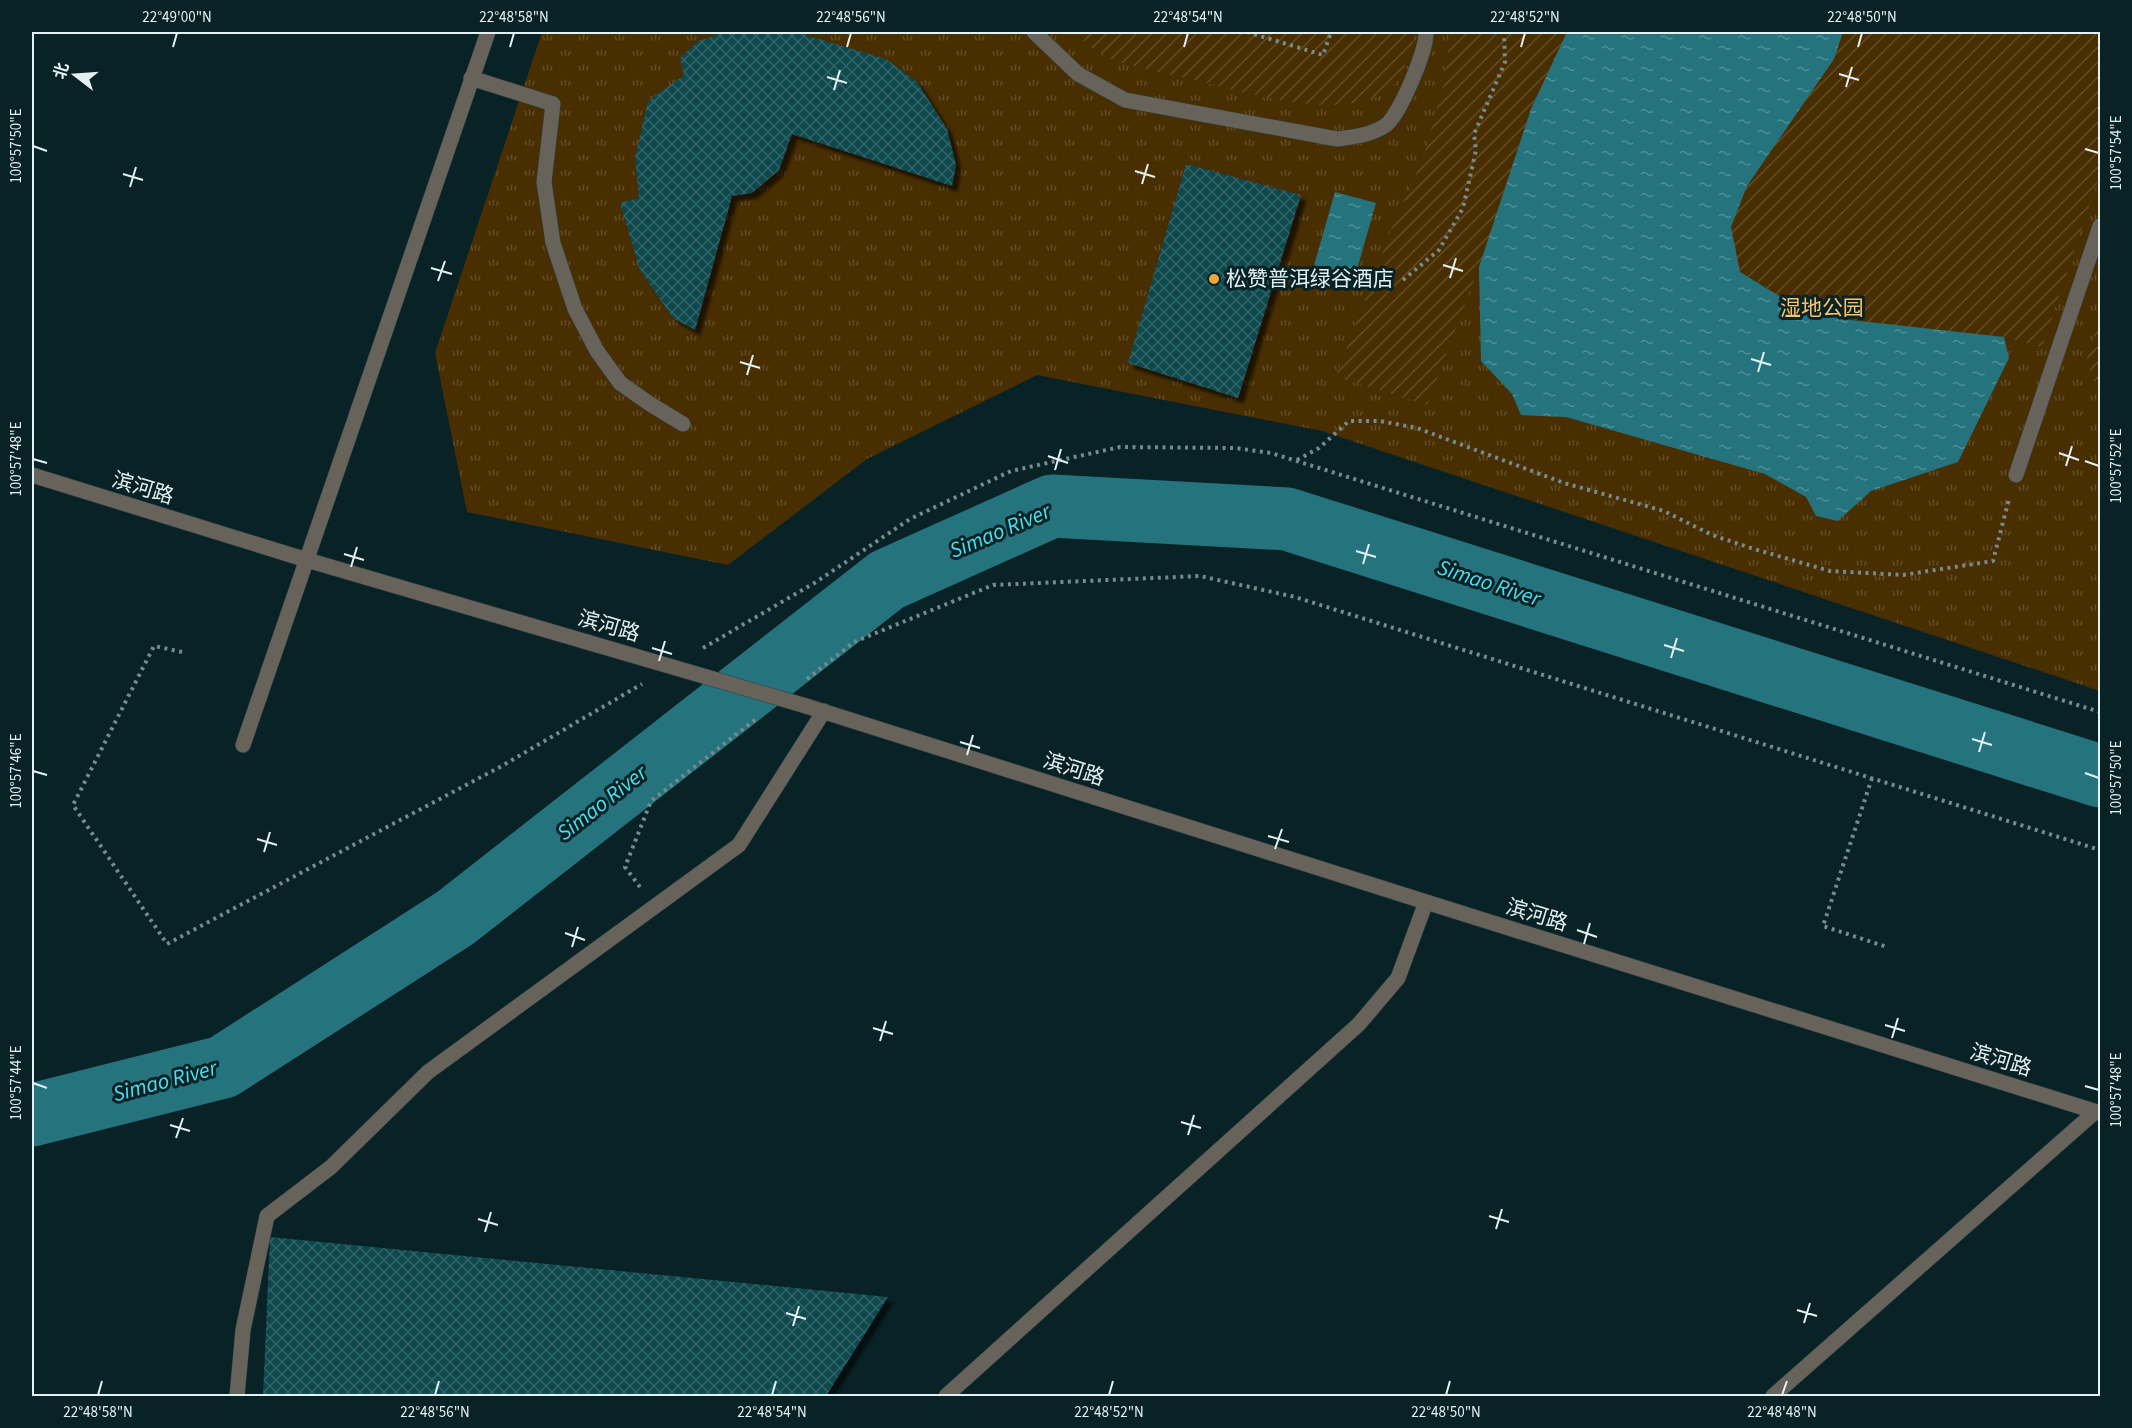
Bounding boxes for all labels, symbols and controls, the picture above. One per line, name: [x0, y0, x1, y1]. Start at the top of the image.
text: 22°49'00"N: [142, 7, 212, 28]
text: 22°48'58"N: [479, 7, 549, 28]
text: 22°48'56"N: [816, 7, 886, 28]
text: 22°48'54"N: [1153, 7, 1223, 28]
text: 22°48'52"N: [1490, 7, 1560, 28]
text: 22°48'50"N: [1827, 7, 1897, 28]
north arrow: [45, 45, 105, 105]
text: 北: [49, 60, 74, 82]
text: 100°57'50"E: [6, 108, 27, 184]
text: 100°57'54"E: [2106, 115, 2127, 191]
place label: 松赞普洱绿谷酒店: [1226, 264, 1394, 294]
marker: 松赞普洱绿谷酒店: [1207, 272, 1221, 286]
park label: 湿地公园: [1780, 293, 1864, 323]
text: 100°57'48"E: [6, 421, 27, 497]
text: 100°57'52"E: [2106, 428, 2127, 504]
street label: 滨河路: [108, 464, 178, 512]
water label: Simao River: [945, 495, 1057, 567]
water label: Simao River: [1433, 551, 1546, 615]
street label: 滨河路: [575, 603, 643, 649]
text: 100°57'46"E: [6, 733, 27, 809]
text: 100°57'50"E: [2106, 740, 2127, 816]
street label: 滨河路: [1039, 745, 1109, 793]
water label: Simao River: [550, 757, 655, 848]
street label: 滨河路: [1502, 891, 1572, 939]
street label: 滨河路: [1966, 1036, 2036, 1084]
text: 100°57'44"E: [6, 1045, 27, 1121]
water label: Simao River: [109, 1051, 222, 1110]
text: 100°57'48"E: [2106, 1052, 2127, 1128]
text: 22°48'58"N: [63, 1402, 133, 1423]
text: 22°48'56"N: [400, 1402, 470, 1423]
text: 22°48'54"N: [737, 1402, 807, 1423]
text: 22°48'52"N: [1074, 1402, 1144, 1423]
text: 22°48'50"N: [1411, 1402, 1481, 1423]
text: 22°48'48"N: [1747, 1402, 1817, 1423]

